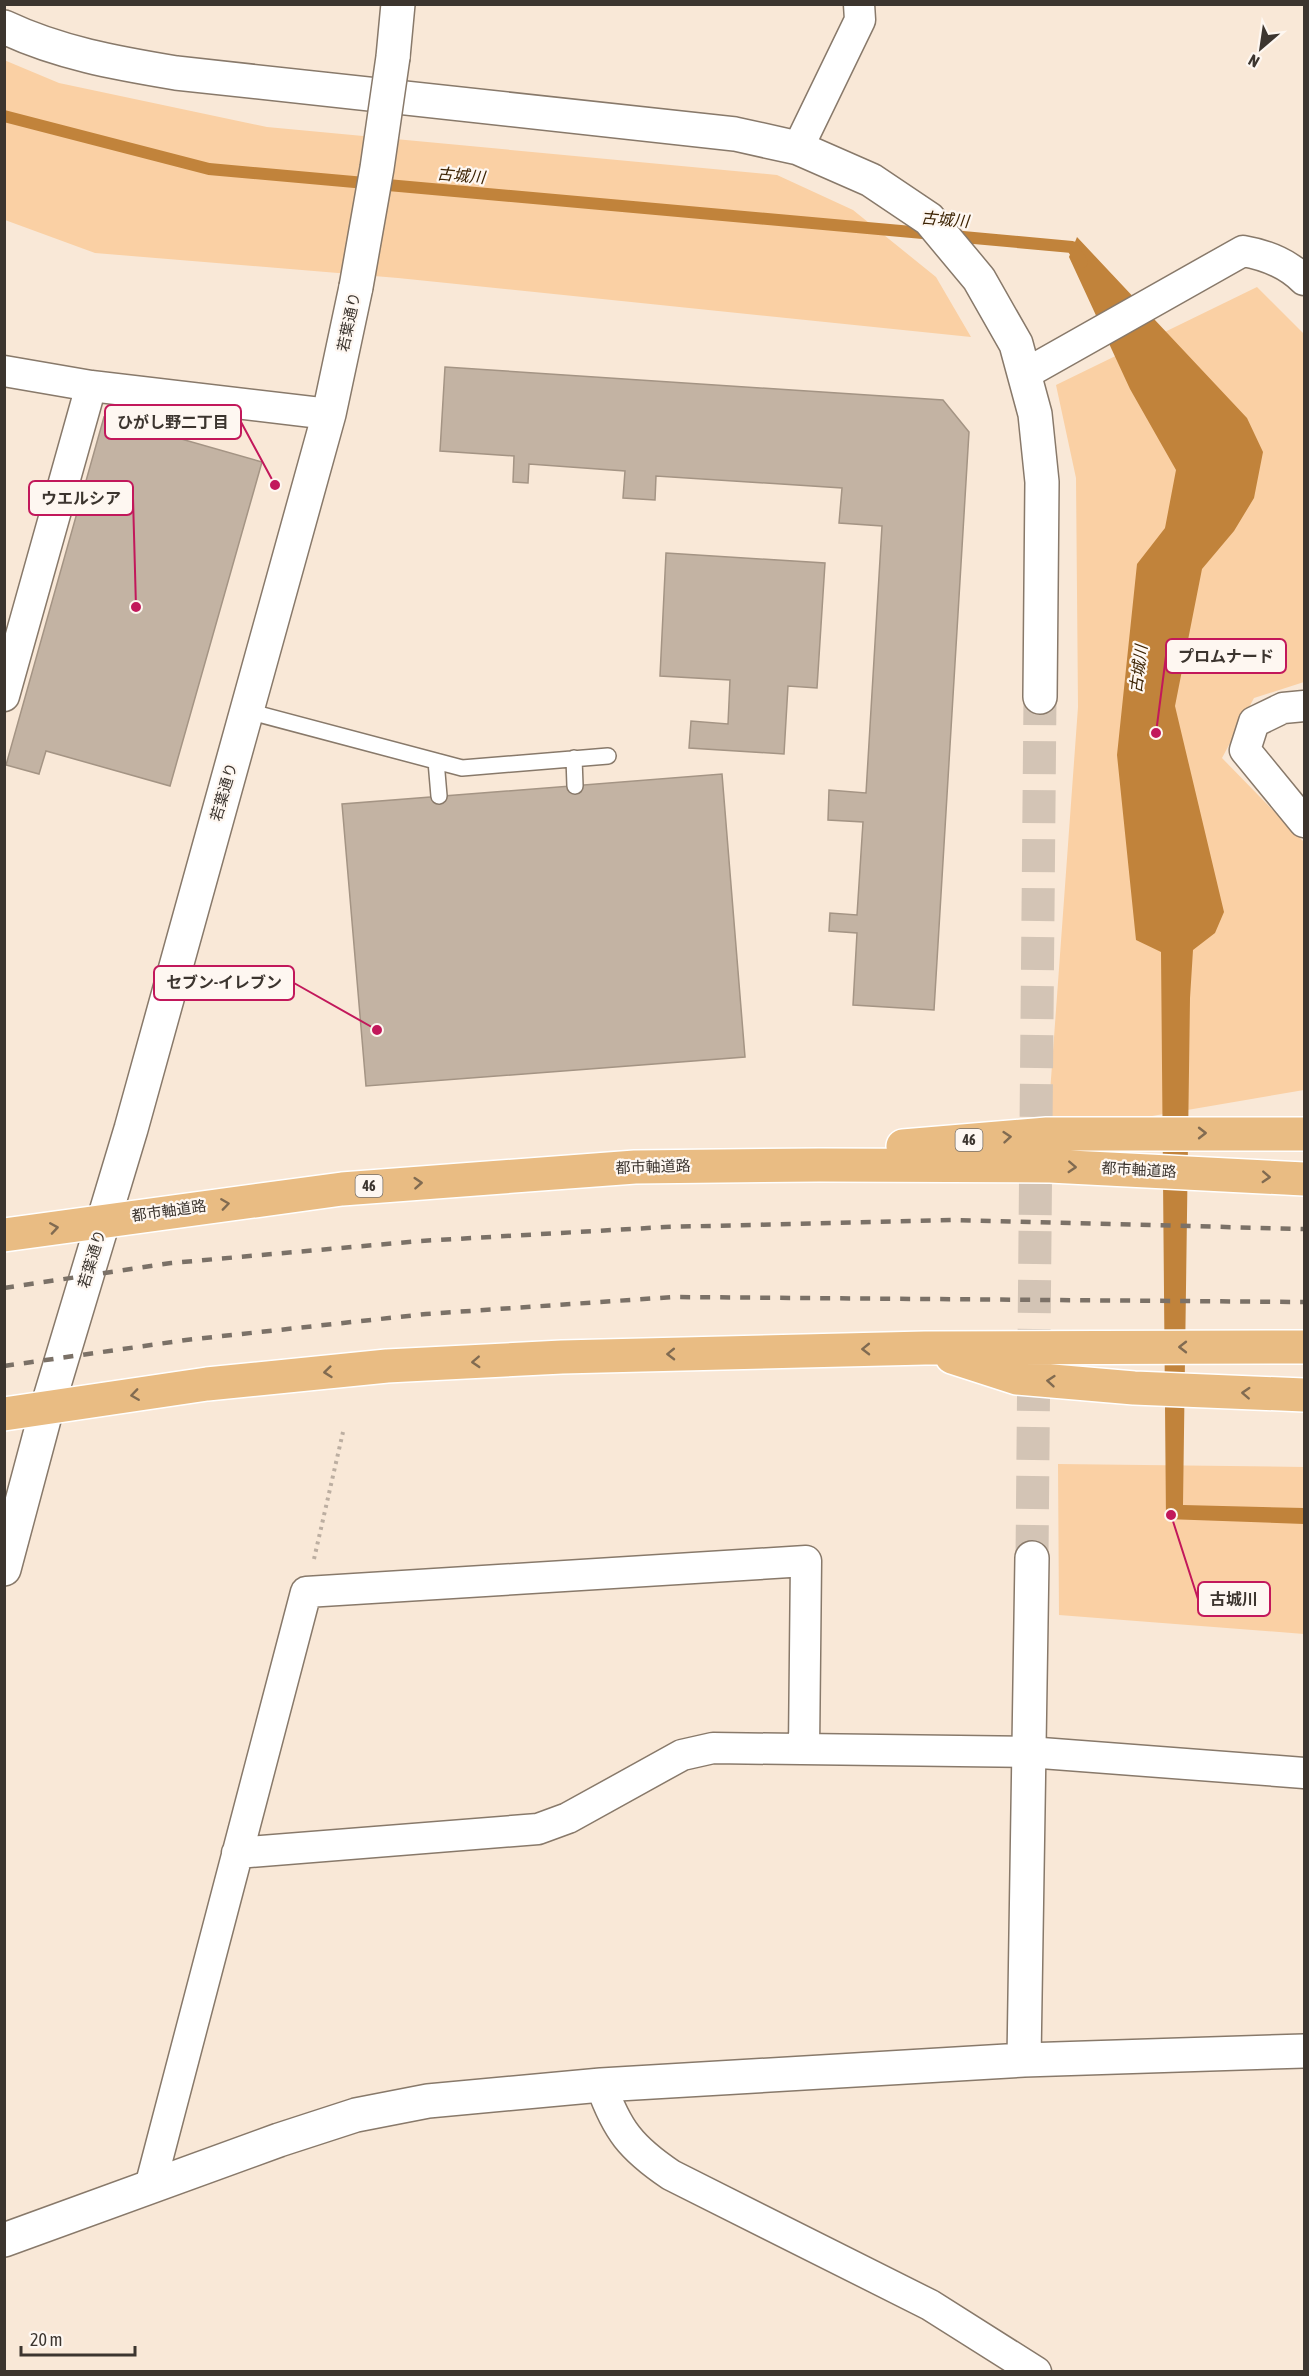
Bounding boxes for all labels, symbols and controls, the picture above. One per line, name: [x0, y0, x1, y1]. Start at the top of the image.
north arrow: [1231, 18, 1291, 78]
text: N: [1245, 51, 1262, 71]
water label: 古城川: [436, 164, 488, 186]
water label: 古城川: [920, 208, 972, 230]
street label: 若葉通り: [334, 291, 363, 353]
callout: ひがし野二丁目: [105, 405, 241, 439]
text: ひがし野二丁目: [117, 413, 229, 431]
callout: ウエルシア: [29, 481, 133, 515]
text: ウエルシア: [41, 489, 121, 507]
callout: プロムナード: [1166, 639, 1286, 673]
water label: 古城川: [1126, 642, 1150, 694]
text: プロムナード: [1178, 647, 1274, 665]
street label: 若葉通り: [207, 761, 240, 823]
callout: セブン-イレブン: [154, 966, 294, 1000]
text: セブン-イレブン: [166, 973, 282, 991]
one-way arrow: [1198, 1127, 1207, 1139]
road number: 46: [956, 1129, 982, 1151]
one-way arrow: [1003, 1131, 1012, 1144]
street label: 都市軸道路: [615, 1157, 691, 1176]
street label: 都市軸道路: [1101, 1159, 1177, 1180]
one-way arrow: [1067, 1160, 1076, 1173]
one-way arrow: [1262, 1171, 1271, 1184]
road number: 46: [356, 1175, 382, 1197]
one-way arrow: [414, 1177, 423, 1190]
street label: 都市軸道路: [131, 1197, 207, 1224]
one-way arrow: [220, 1198, 229, 1211]
one-way arrow: [50, 1222, 59, 1234]
street label: 若葉通り: [75, 1228, 108, 1290]
one-way arrow: [1179, 1341, 1188, 1353]
one-way arrow: [862, 1343, 871, 1356]
one-way arrow: [667, 1348, 676, 1360]
one-way arrow: [472, 1355, 481, 1368]
one-way arrow: [324, 1365, 333, 1378]
one-way arrow: [1047, 1375, 1056, 1388]
one-way arrow: [1242, 1386, 1251, 1399]
one-way arrow: [130, 1389, 139, 1401]
callout: 古城川: [1198, 1582, 1270, 1616]
text: 古城川: [1210, 1590, 1258, 1608]
scale bar: [21, 2319, 135, 2357]
text: 20 m: [30, 2329, 62, 2350]

